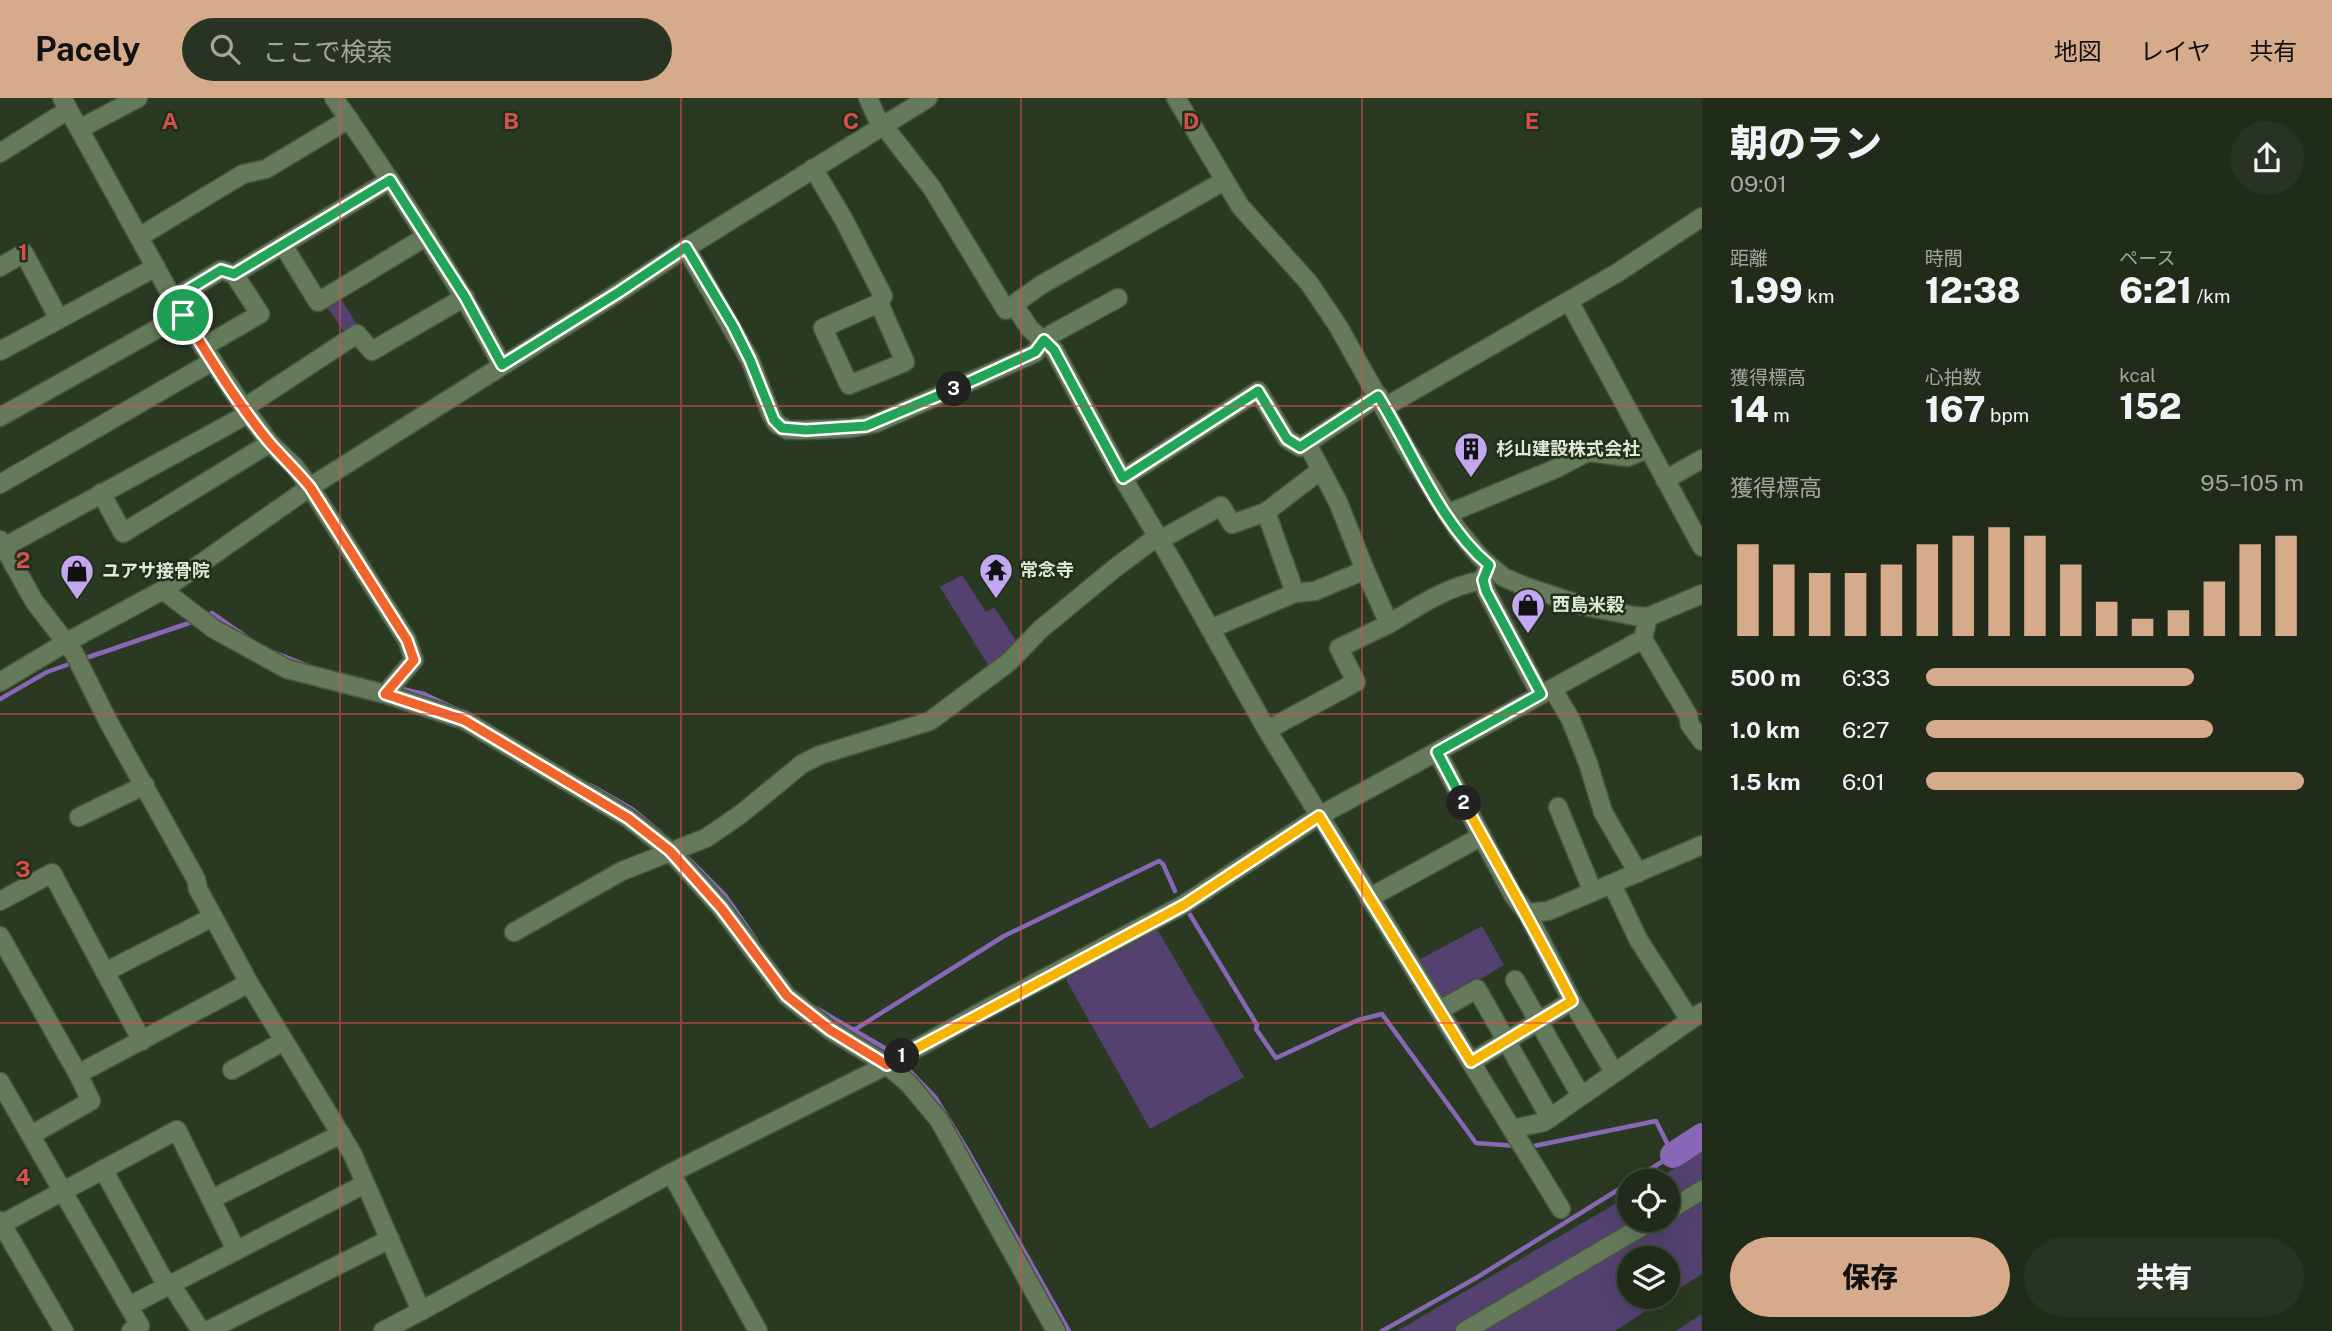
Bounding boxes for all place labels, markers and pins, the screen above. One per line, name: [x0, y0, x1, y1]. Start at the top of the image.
pin: [153, 285, 213, 345]
pin: 3: [936, 372, 972, 406]
building icon: 杉山建設株式会社: [1452, 430, 1490, 479]
place label: 杉山建設株式会社: [1496, 438, 1640, 459]
temple icon: 常念寺: [977, 551, 1015, 600]
shop icon: ユアサ接骨院: [58, 552, 96, 601]
place label: 常念寺: [1020, 559, 1074, 580]
place label: ユアサ接骨院: [102, 560, 210, 581]
shop icon: 西島米穀: [1509, 586, 1547, 635]
place label: 西島米穀: [1552, 594, 1625, 615]
pin: 2: [1446, 786, 1482, 820]
pin: 1: [884, 1038, 920, 1074]

